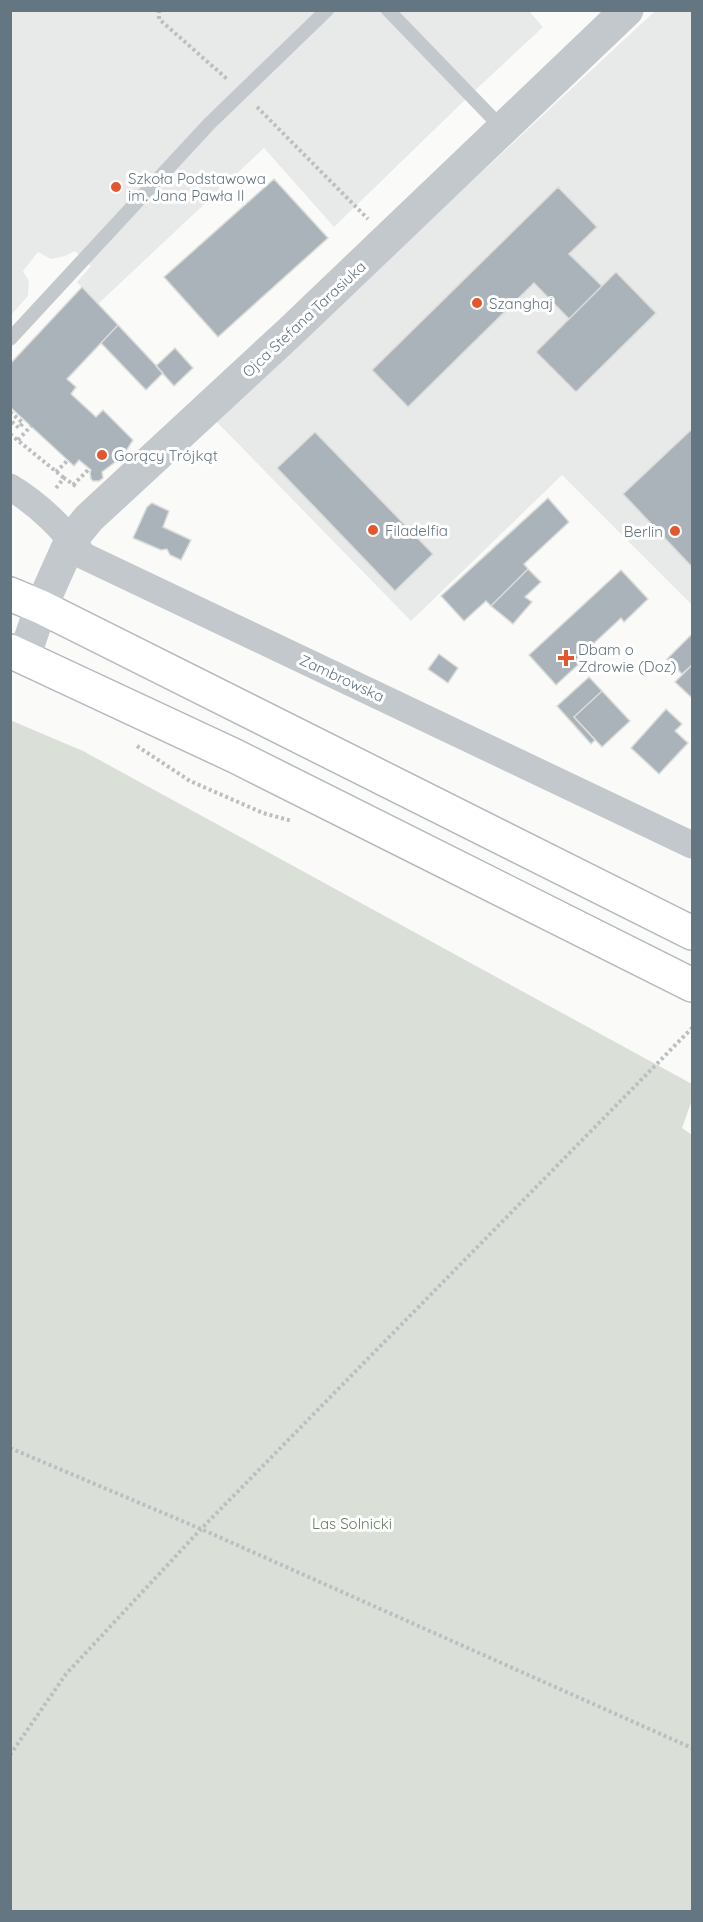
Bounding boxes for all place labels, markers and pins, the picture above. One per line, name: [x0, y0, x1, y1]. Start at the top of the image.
place label: Szkoła Podstawowa im. Jana Pawła II: [128, 169, 266, 205]
marker: Szkoła Podstawowa im. Jana Pawła II: [109, 180, 123, 194]
place label: Szanghaj: [489, 294, 553, 313]
marker: Szanghaj: [470, 296, 484, 310]
place label: Gorący Trójkąt: [114, 446, 218, 465]
marker: Gorący Trójkąt: [95, 448, 109, 462]
place label: Filadelfia: [385, 521, 448, 540]
place label: Berlin: [624, 522, 663, 541]
marker: Filadelfia: [366, 523, 380, 537]
marker: Berlin: [668, 524, 682, 538]
place label: Dbam o Zdrowie (Doz): [578, 640, 676, 676]
marker: Dbam o Zdrowie (Doz): [559, 651, 573, 665]

